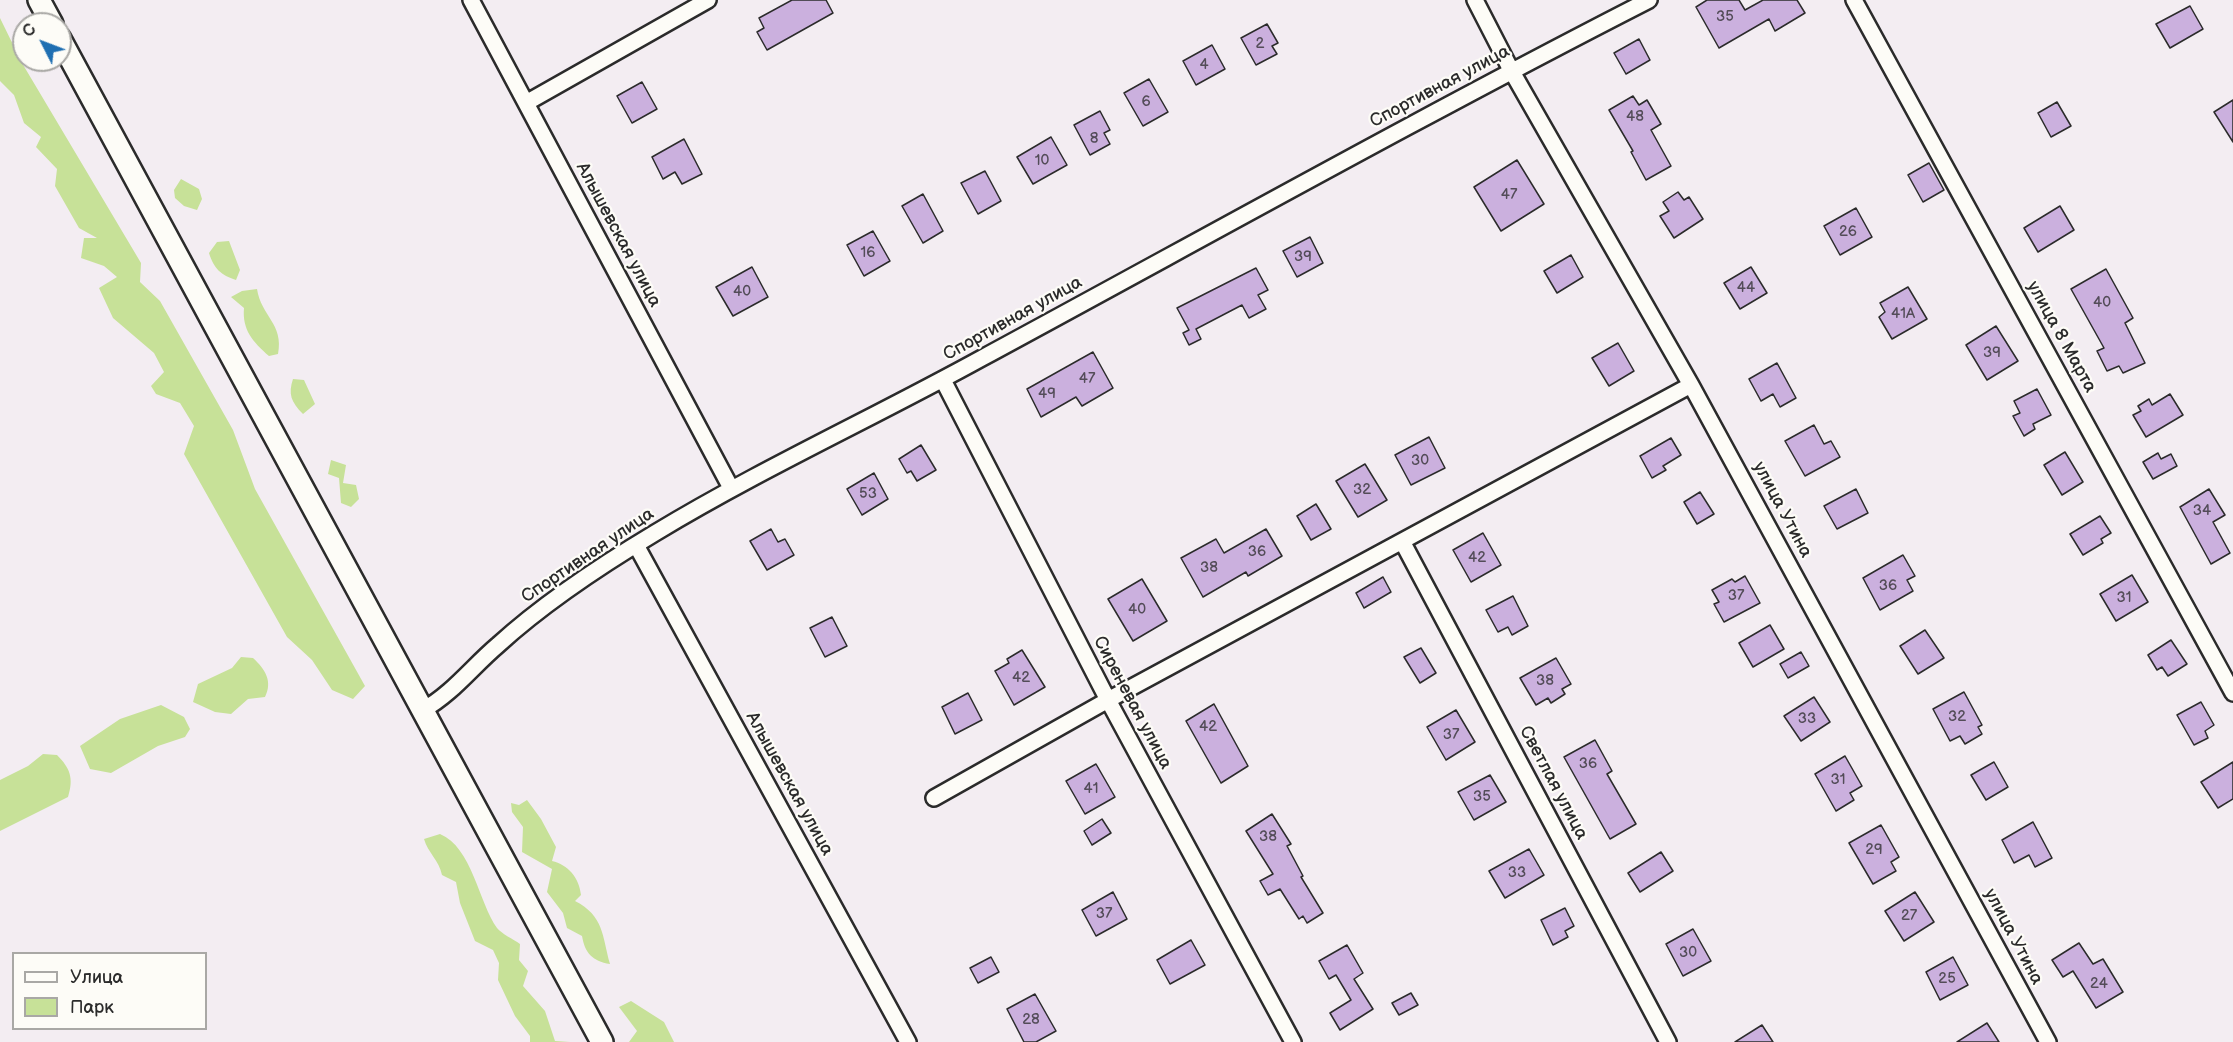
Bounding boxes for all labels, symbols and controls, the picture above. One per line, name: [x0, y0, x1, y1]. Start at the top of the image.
house number: 35: [1716, 8, 1734, 26]
north arrow: [12, 12, 72, 72]
text: С: [19, 20, 41, 41]
house number: 2: [1256, 35, 1264, 53]
street label: Спортивная улица: [1366, 41, 1514, 133]
house number: 4: [1199, 56, 1209, 74]
house number: 6: [1141, 93, 1151, 111]
house number: 48: [1626, 108, 1644, 126]
house number: 8: [1090, 130, 1098, 148]
house number: 10: [1035, 152, 1049, 170]
street label: Алышевская улица: [571, 159, 665, 311]
house number: 47: [1501, 186, 1517, 204]
house number: 26: [1839, 223, 1857, 241]
house number: 16: [861, 244, 875, 262]
house number: 39: [1294, 248, 1312, 266]
street label: Спортивная улица: [940, 272, 1086, 366]
street label: улица 8 Марта: [2021, 277, 2101, 397]
house number: 44: [1737, 279, 1755, 297]
house number: 40: [733, 283, 751, 301]
house number: 40: [2093, 294, 2111, 312]
house number: 41А: [1891, 305, 1915, 323]
house number: 39: [1983, 344, 2001, 362]
house number: 47: [1079, 370, 1095, 388]
house number: 49: [1038, 385, 1056, 403]
house number: 30: [1411, 452, 1429, 470]
street label: улица Утина: [1748, 458, 1816, 562]
house number: 32: [1353, 481, 1371, 499]
house number: 53: [859, 485, 877, 503]
house number: 34: [2193, 502, 2211, 520]
street label: Спортивная улица: [518, 504, 658, 608]
house number: 36: [1248, 543, 1266, 561]
house number: 42: [1468, 549, 1486, 567]
house number: 38: [1200, 559, 1218, 577]
house number: 36: [1879, 577, 1897, 595]
house number: 37: [1728, 587, 1744, 605]
house number: 31: [2116, 589, 2132, 607]
house number: 40: [1128, 601, 1146, 619]
street label: Сиреневая улица: [1088, 633, 1176, 773]
house number: 42: [1012, 669, 1030, 687]
house number: 38: [1536, 672, 1554, 690]
street label: Алышевская улица: [741, 708, 837, 860]
house number: 32: [1948, 708, 1966, 726]
house number: 33: [1798, 710, 1816, 728]
house number: 42: [1199, 718, 1217, 736]
street label: Светлая улица: [1514, 723, 1592, 843]
house number: 37: [1443, 726, 1459, 744]
house number: 36: [1579, 755, 1597, 773]
house number: 31: [1830, 771, 1846, 789]
house number: 41: [1084, 780, 1098, 798]
house number: 35: [1473, 788, 1491, 806]
house number: 38: [1259, 828, 1277, 846]
house number: 29: [1865, 841, 1883, 859]
house number: 33: [1508, 864, 1526, 882]
street label: улица Утина: [1979, 885, 2047, 989]
house number: 37: [1096, 905, 1112, 923]
house number: 27: [1901, 907, 1917, 925]
house number: 30: [1679, 944, 1697, 962]
legend: [12, 952, 207, 1030]
text: Улица: [70, 967, 123, 988]
house number: 25: [1938, 970, 1956, 988]
house number: 24: [2090, 975, 2108, 993]
text: Парк: [70, 997, 114, 1018]
house number: 28: [1022, 1011, 1040, 1029]

